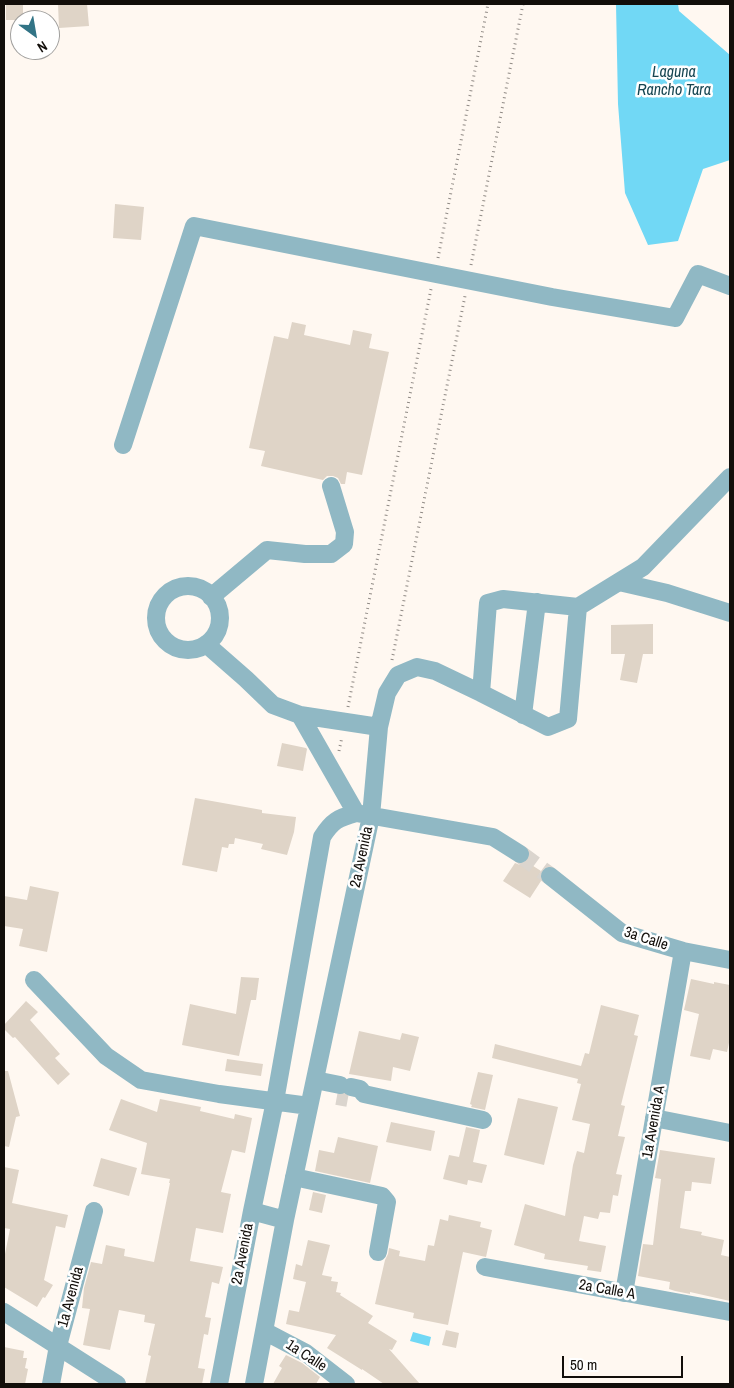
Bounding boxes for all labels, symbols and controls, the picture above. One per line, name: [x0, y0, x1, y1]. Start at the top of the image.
north arrow: [10, 10, 60, 60]
text: N: [34, 37, 51, 57]
water label: Laguna Rancho Tara: [637, 63, 711, 101]
street label: 2a Avenida: [347, 825, 377, 889]
street label: 3a Calle: [622, 923, 670, 955]
street label: 1a Avenida A: [639, 1084, 669, 1160]
street label: 2a Avenida: [228, 1222, 258, 1286]
street label: 1a Avenida: [54, 1265, 88, 1329]
street label: 2a Calle A: [577, 1276, 637, 1304]
street label: 1a Calle: [282, 1336, 330, 1376]
scale bar: [564, 1346, 685, 1378]
text: 50 m: [570, 1354, 597, 1375]

